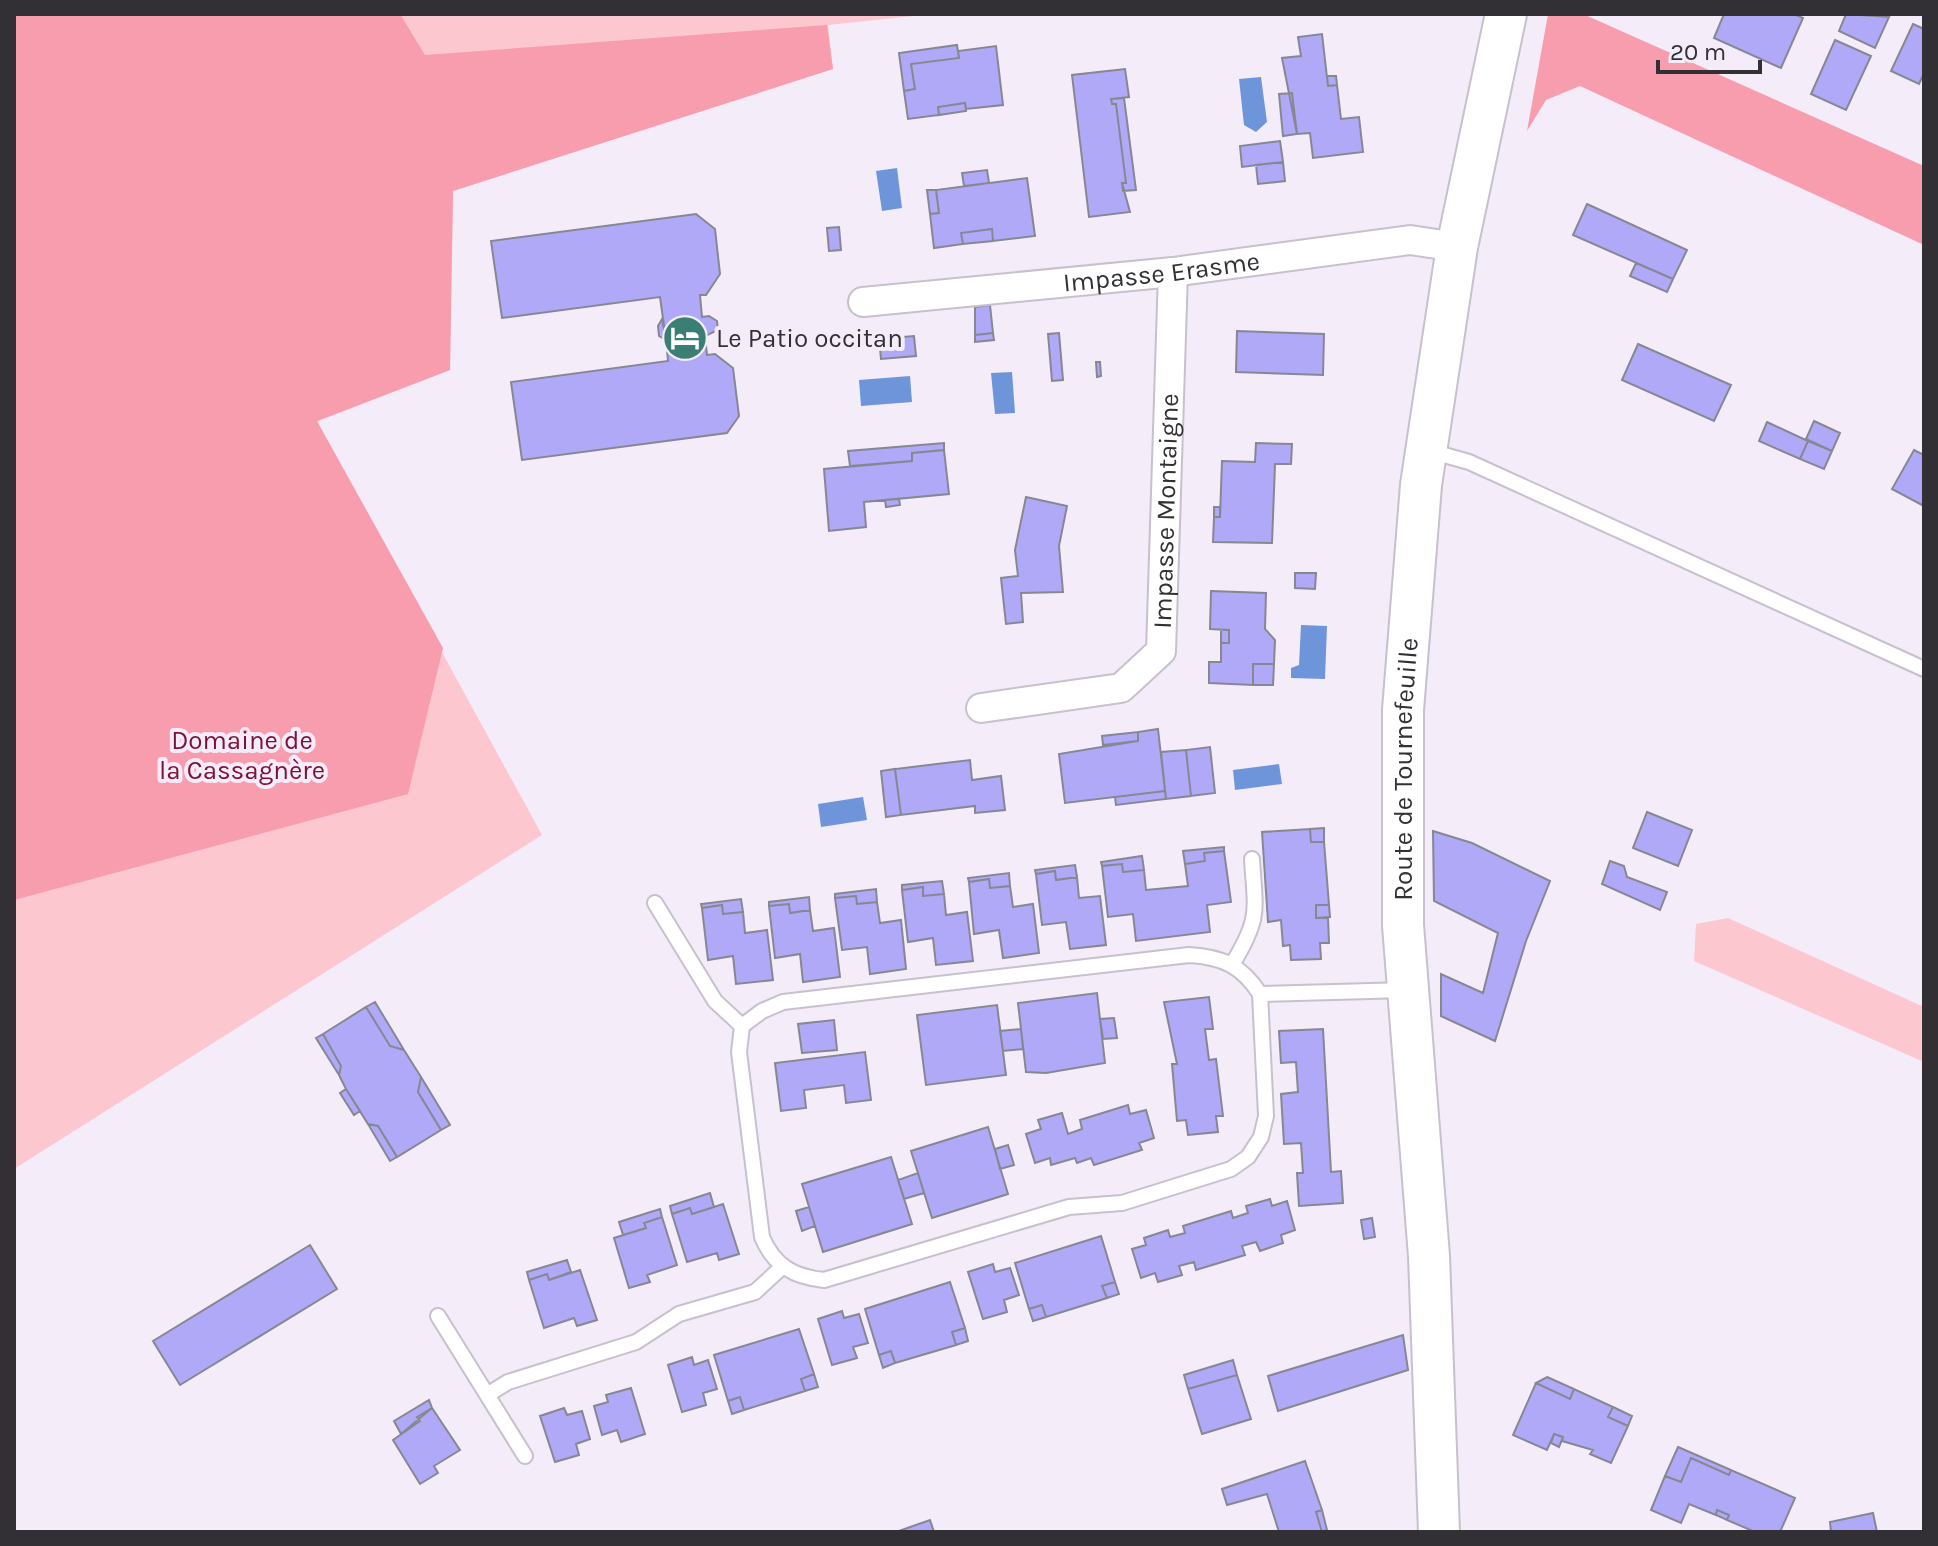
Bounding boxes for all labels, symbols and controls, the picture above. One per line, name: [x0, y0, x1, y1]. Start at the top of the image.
scale bar: [1658, 24, 1760, 74]
text: 20 m: [1670, 38, 1726, 66]
street label: Impasse Erasme: [1062, 245, 1262, 299]
hotel icon: Le Patio occitan: [661, 314, 709, 362]
place label: Le Patio occitan: [716, 323, 903, 354]
street label: Impasse Montaigne: [1147, 393, 1185, 629]
street label: Route de Tournefeuille: [1388, 637, 1425, 901]
park label: Domaine de la Cassagnère: [159, 725, 325, 786]

